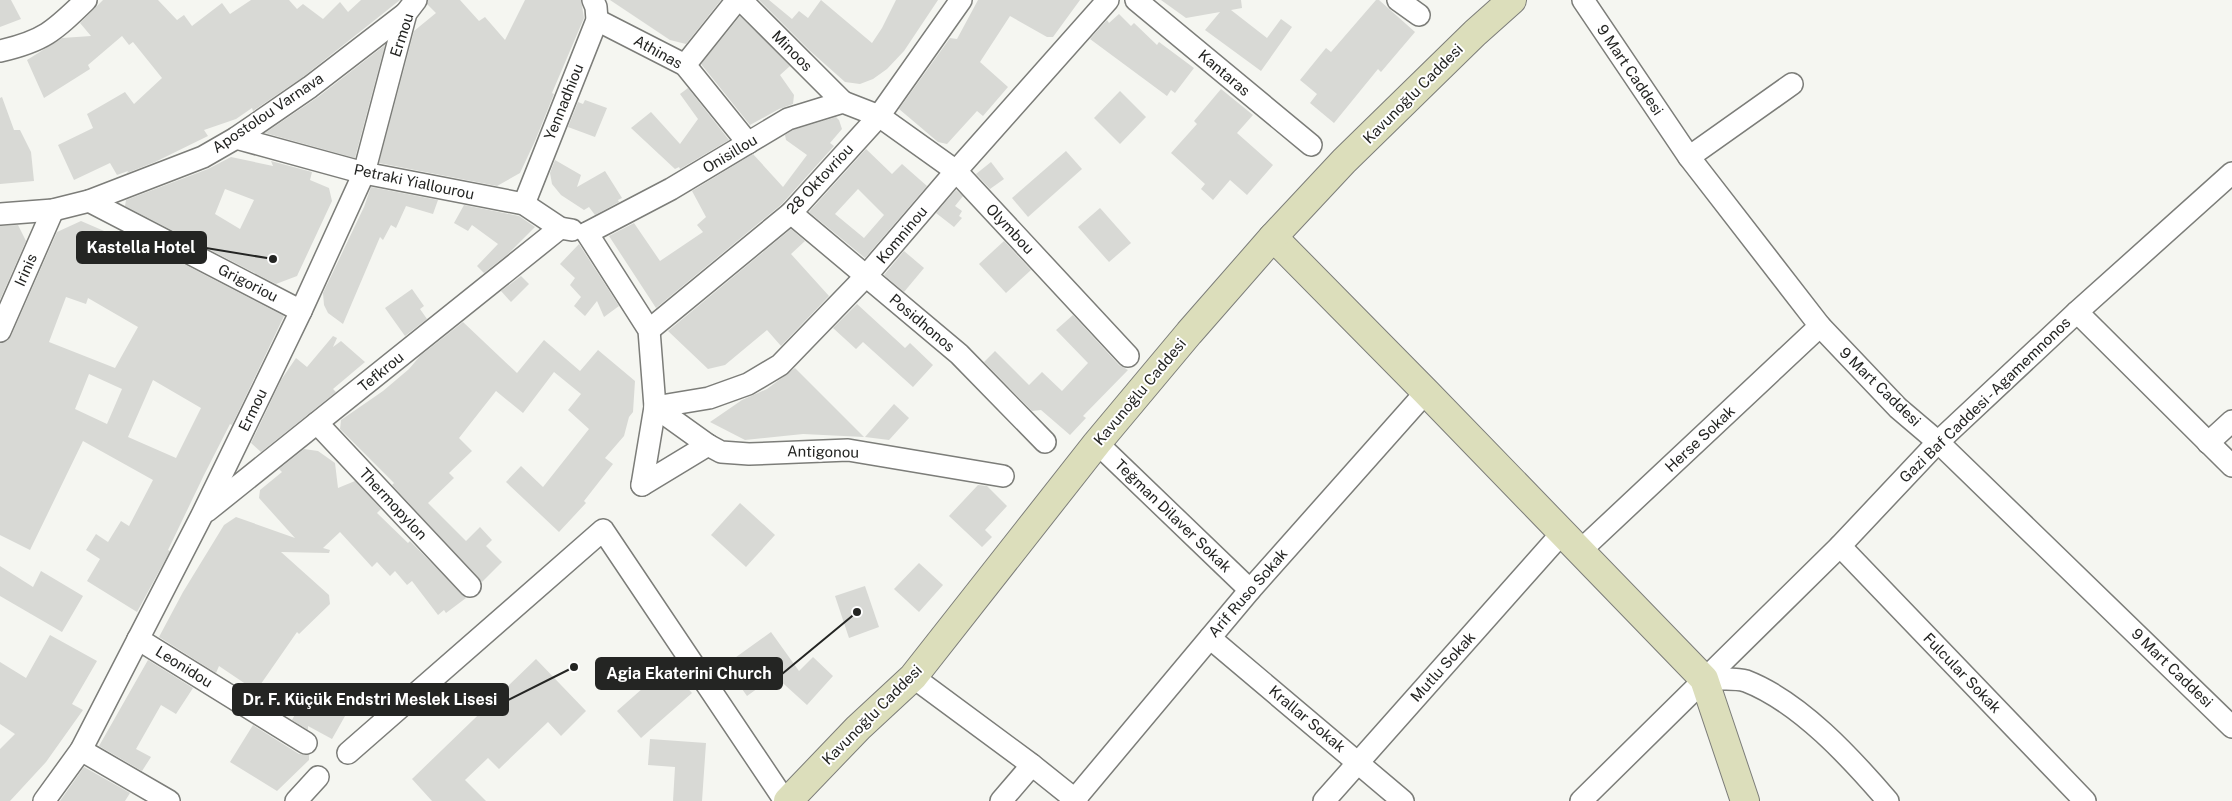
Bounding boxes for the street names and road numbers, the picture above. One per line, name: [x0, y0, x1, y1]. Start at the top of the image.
street label: Ermou: [386, 11, 417, 59]
street label: 9 Mart Caddesi: [1594, 21, 1667, 118]
street label: Minoos: [769, 27, 816, 74]
street label: Athinas: [631, 31, 685, 72]
street label: Kavunoğlu Caddesi: [1359, 40, 1466, 147]
street label: Kantaras: [1195, 46, 1254, 99]
street label: Yennadhiou: [541, 61, 587, 142]
street label: Apostolou Varnava: [209, 69, 326, 156]
street label: Onisillou: [700, 131, 760, 176]
street label: 28 Oktovriou: [783, 140, 856, 217]
street label: Petraki Yiallourou: [352, 160, 476, 203]
street label: Olymbou: [983, 200, 1038, 257]
street label: Komninou: [873, 203, 930, 267]
street label: Irinis: [11, 251, 40, 289]
street label: Grigoriou: [215, 260, 281, 305]
street label: Posidhonos: [886, 290, 958, 355]
street label: Gazi Baf Caddesi - Agamemnonos: [1896, 313, 2073, 486]
street label: Kavunoğlu Caddesi: [1090, 335, 1189, 448]
street label: 9 Mart Caddesi: [1836, 344, 1924, 430]
street label: Tefkrou: [355, 348, 407, 395]
street label: Ermou: [235, 386, 270, 434]
street label: Herse Sokak: [1661, 402, 1738, 475]
street label: Antigonou: [787, 442, 859, 461]
street label: Teğman Dilaver Sokak: [1112, 456, 1235, 576]
street label: Thermopylon: [356, 464, 431, 543]
street label: Arif Ruso Sokak: [1205, 545, 1291, 640]
street label: 9 Mart Caddesi: [2128, 625, 2216, 711]
street label: Mutlu Sokak: [1407, 628, 1478, 705]
street label: Fulcular Sokak: [1920, 629, 2005, 716]
street label: Leonidou: [153, 642, 216, 691]
street label: Kavunoğlu Caddesi: [818, 661, 925, 768]
street label: Krallar Sokak: [1266, 682, 1349, 755]

